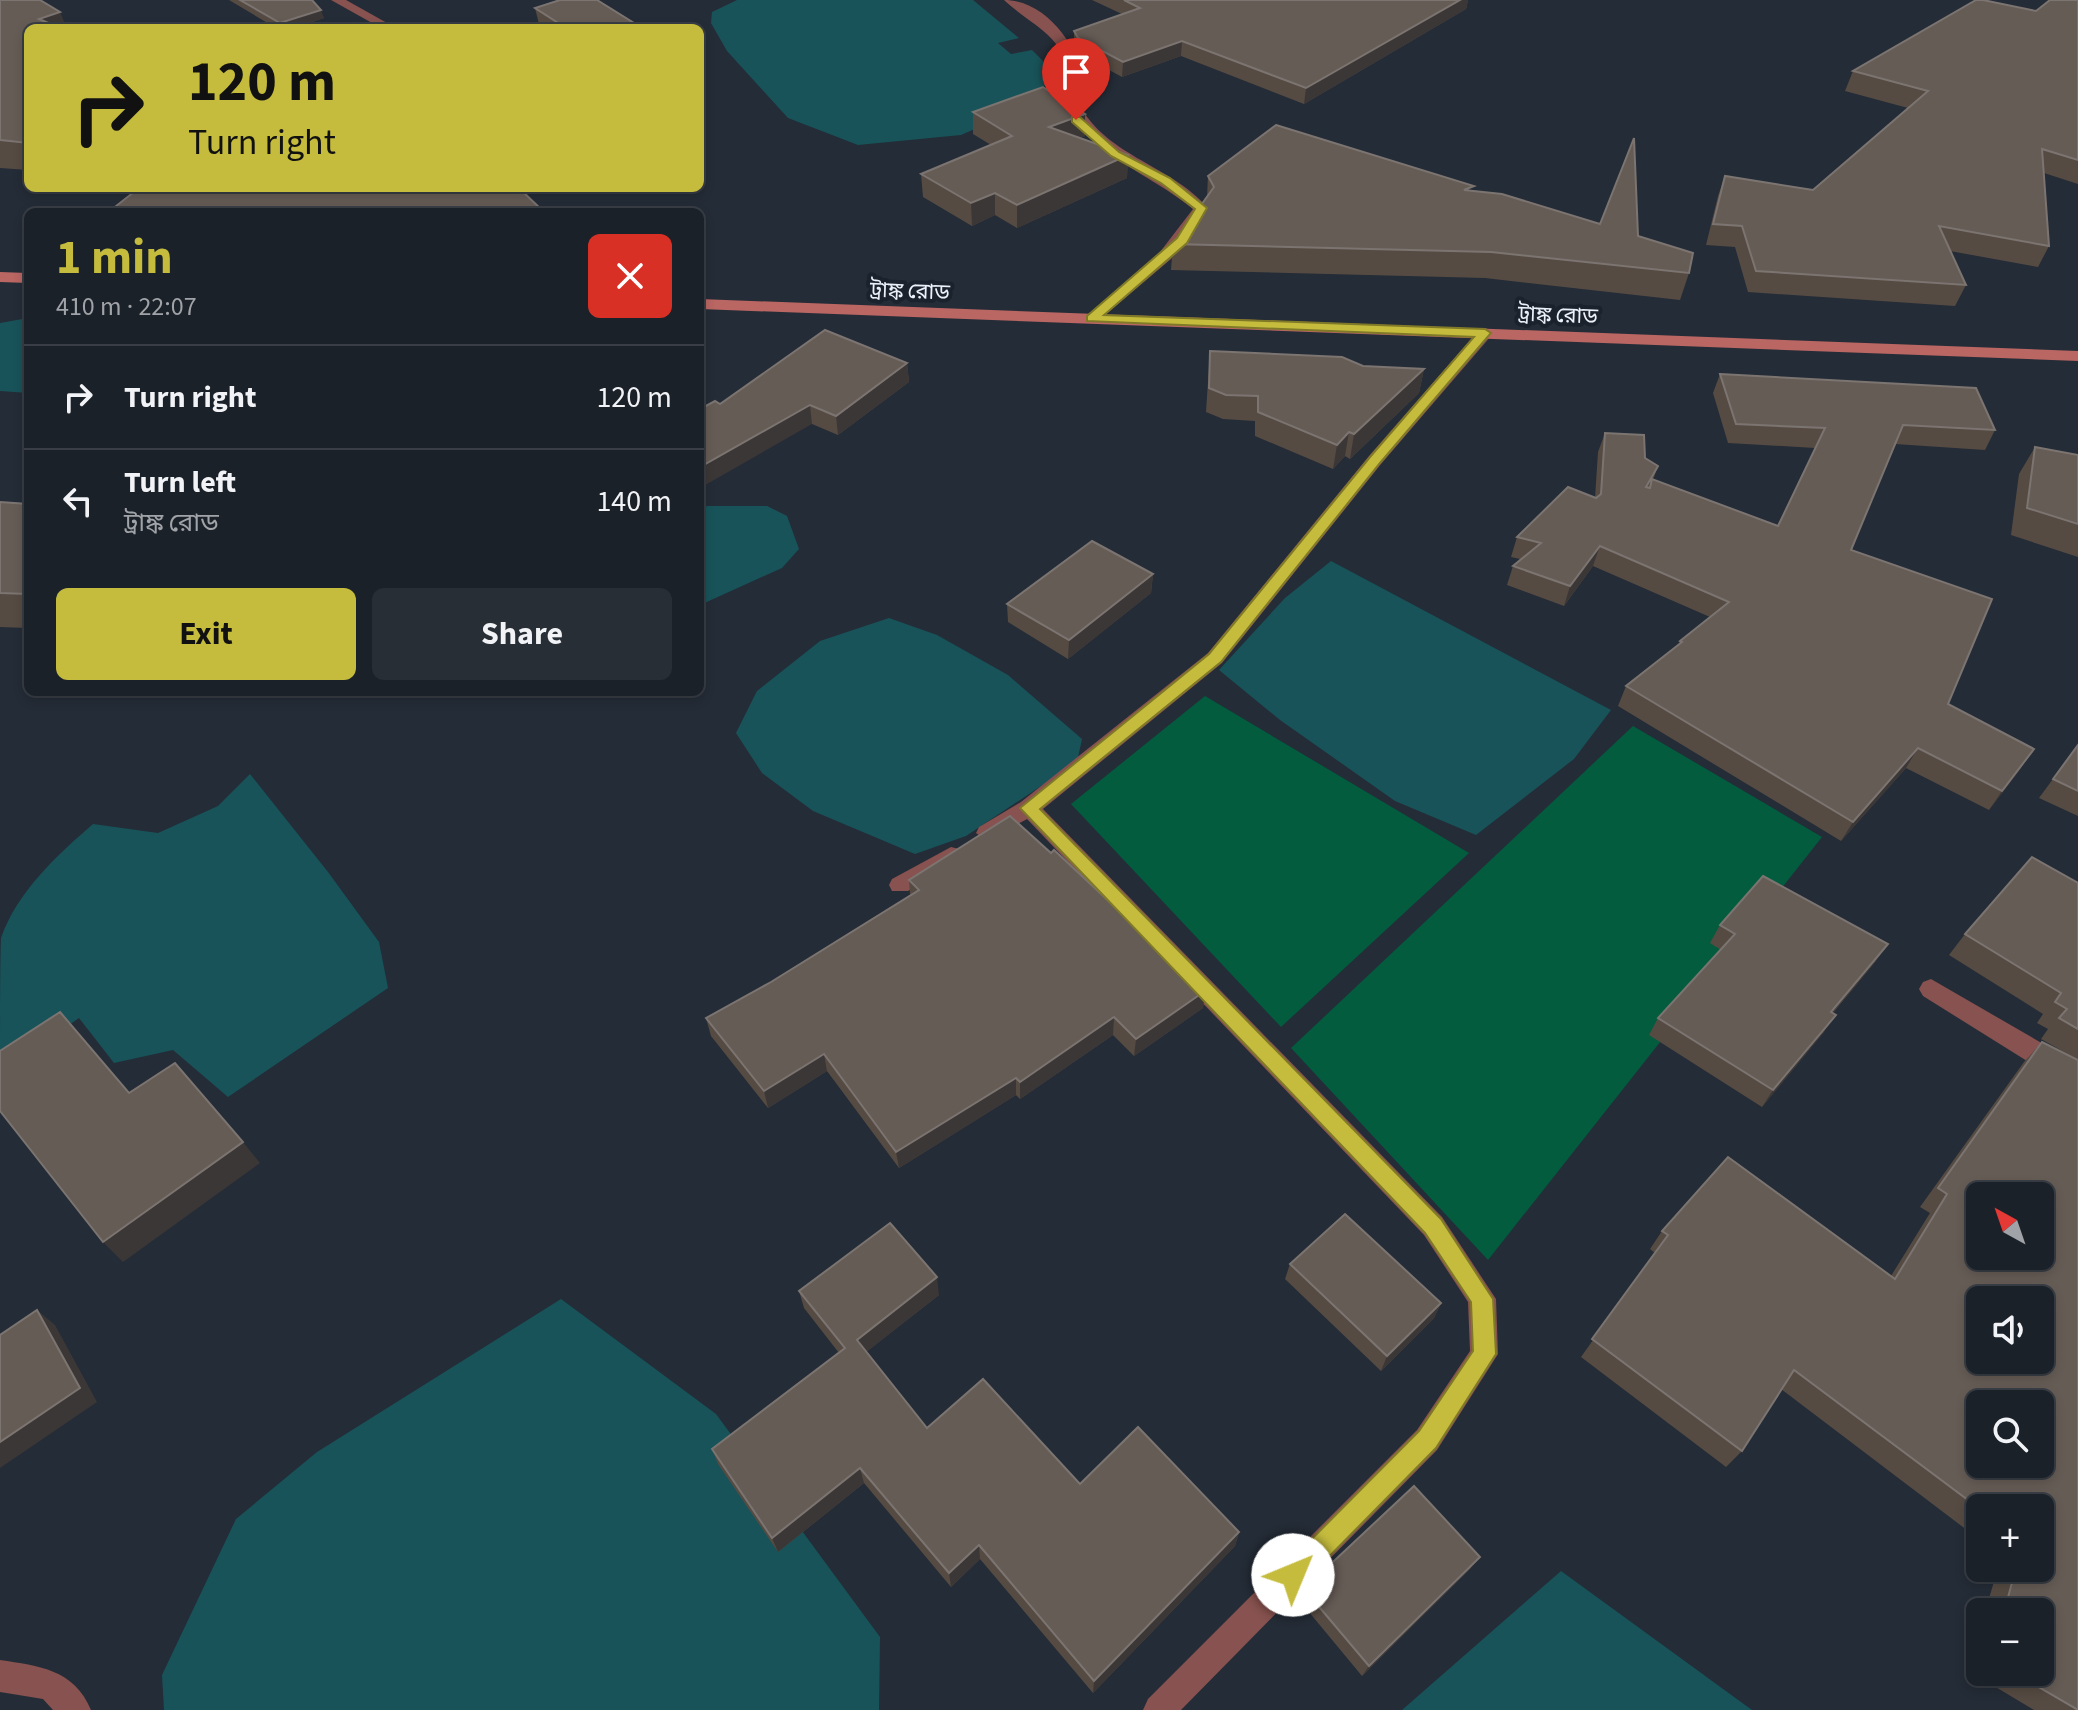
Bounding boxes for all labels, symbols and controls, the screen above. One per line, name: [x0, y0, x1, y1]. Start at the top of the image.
pin: [1042, 38, 1110, 120]
text: 120 m: [188, 43, 336, 122]
icon: arrive: [1054, 50, 1098, 94]
icon: right: [56, 56, 160, 160]
text: Turn right: [188, 117, 336, 168]
text: 1 min: [56, 224, 173, 292]
button: close: [588, 234, 672, 318]
street label: ট্রাঙ্ক রোড: [868, 274, 951, 308]
text: 410 m · 22:07: [56, 288, 197, 325]
street label: ট্রাঙ্ক রোড: [1516, 298, 1599, 332]
icon: right: [56, 375, 100, 419]
text: Turn right: [124, 376, 256, 419]
text: 120 m: [596, 376, 672, 419]
text: Turn left: [124, 461, 236, 504]
icon: left: [56, 479, 100, 523]
text: 140 m: [596, 480, 672, 523]
text: ট্রাঙ্ক রোড: [124, 504, 219, 541]
button: Exit: [56, 588, 356, 680]
button: Share: [372, 588, 672, 680]
north arrow: [1966, 1182, 2054, 1270]
map controls: [1966, 1182, 2054, 1686]
button: sound: [1966, 1286, 2054, 1374]
button: search: [1966, 1390, 2054, 1478]
button: +: [1966, 1494, 2054, 1582]
position arrow: [1251, 1533, 1335, 1617]
button: −: [1966, 1598, 2054, 1686]

